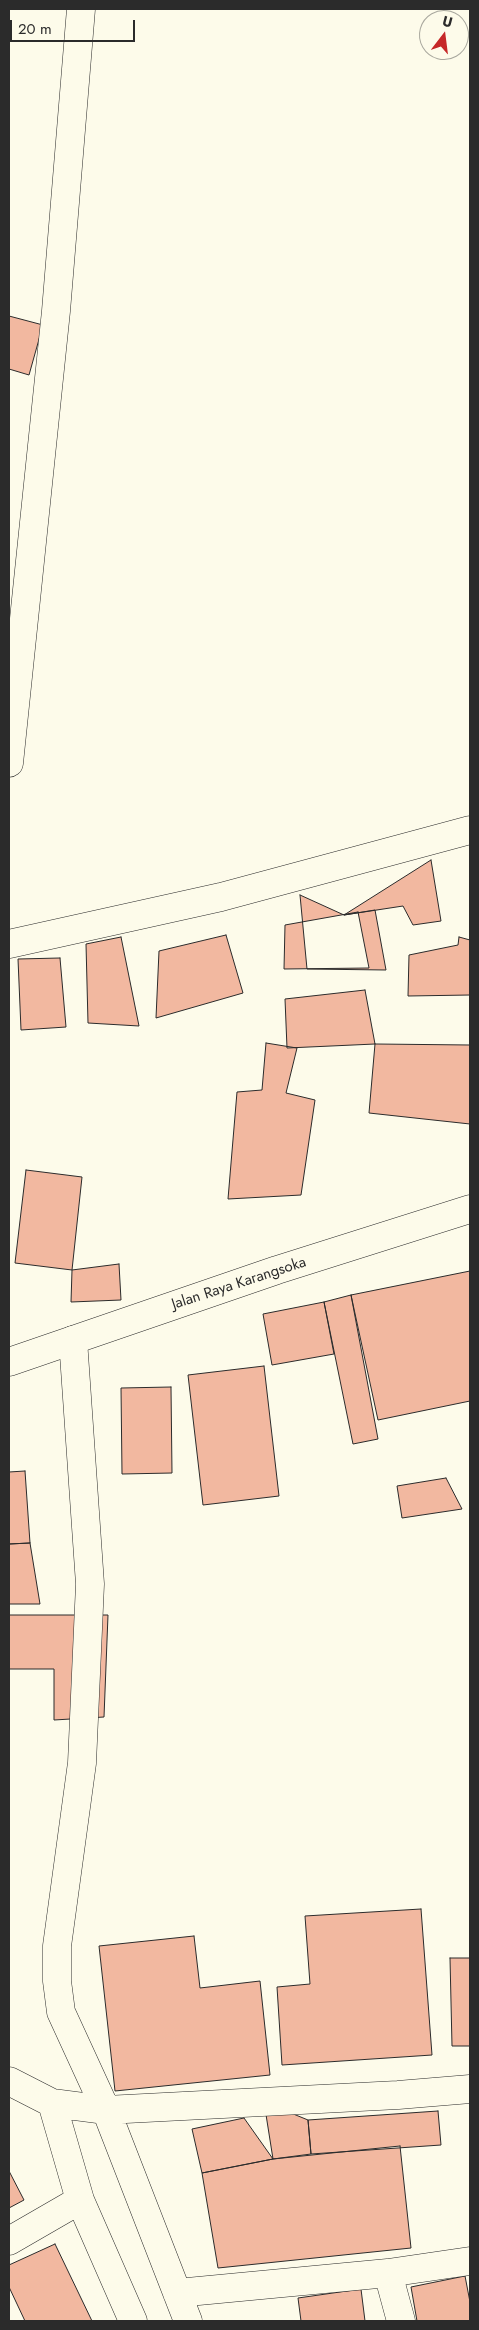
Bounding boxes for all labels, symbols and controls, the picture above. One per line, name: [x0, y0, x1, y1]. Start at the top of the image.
scale bar: [12, 10, 138, 42]
north arrow: [419, 10, 469, 60]
text: U: [440, 11, 455, 32]
text: 20 m: [18, 18, 52, 40]
street label: Jalan Raya Karangsoka: [170, 1254, 308, 1314]

